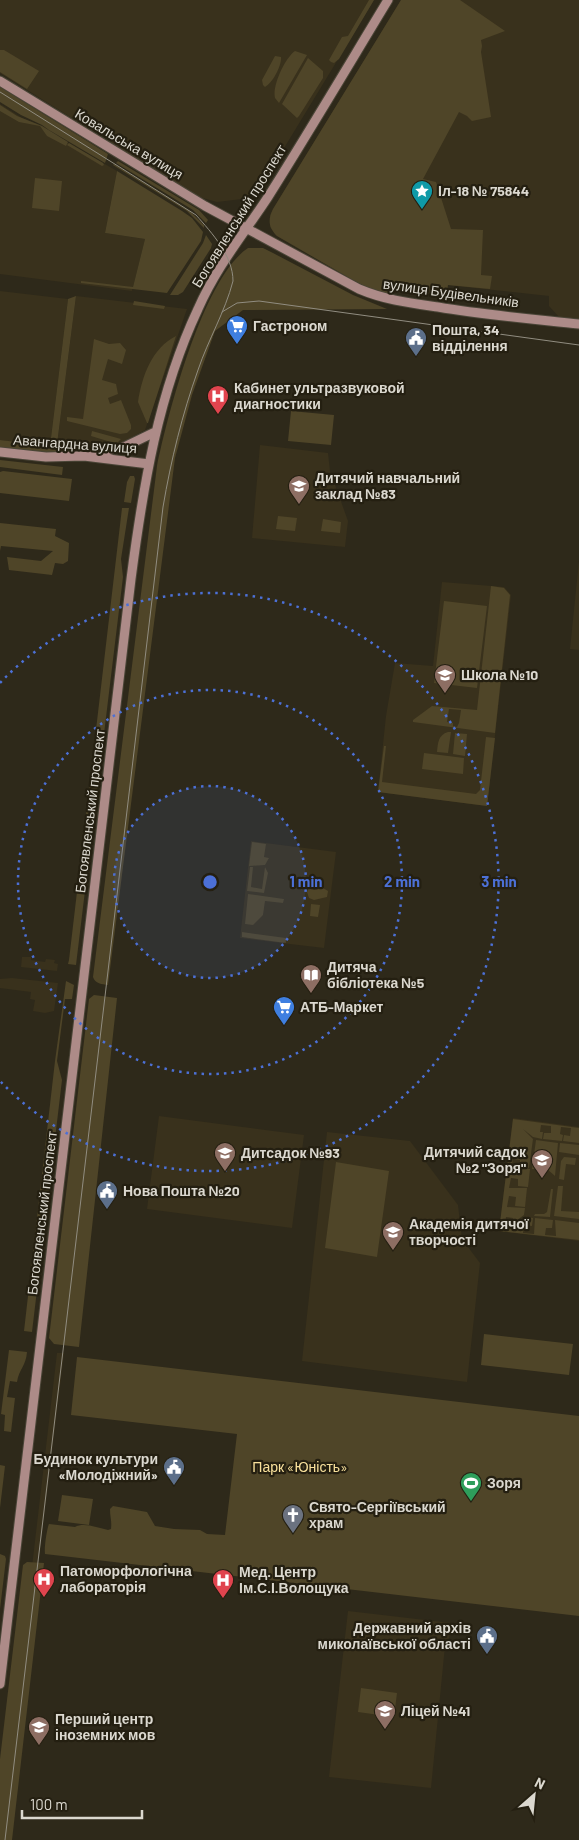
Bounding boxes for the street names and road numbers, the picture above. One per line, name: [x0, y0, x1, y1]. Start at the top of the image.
street label: Ковальська вулиця: [72, 105, 186, 183]
street label: Богоявленський проспект: [188, 141, 290, 290]
street label: вулиця Будівельників: [382, 275, 520, 310]
street label: Авангардна вулиця: [13, 431, 138, 456]
street label: Богоявленський проспект: [71, 727, 108, 894]
street label: Богоявленський проспект: [23, 1129, 60, 1296]

